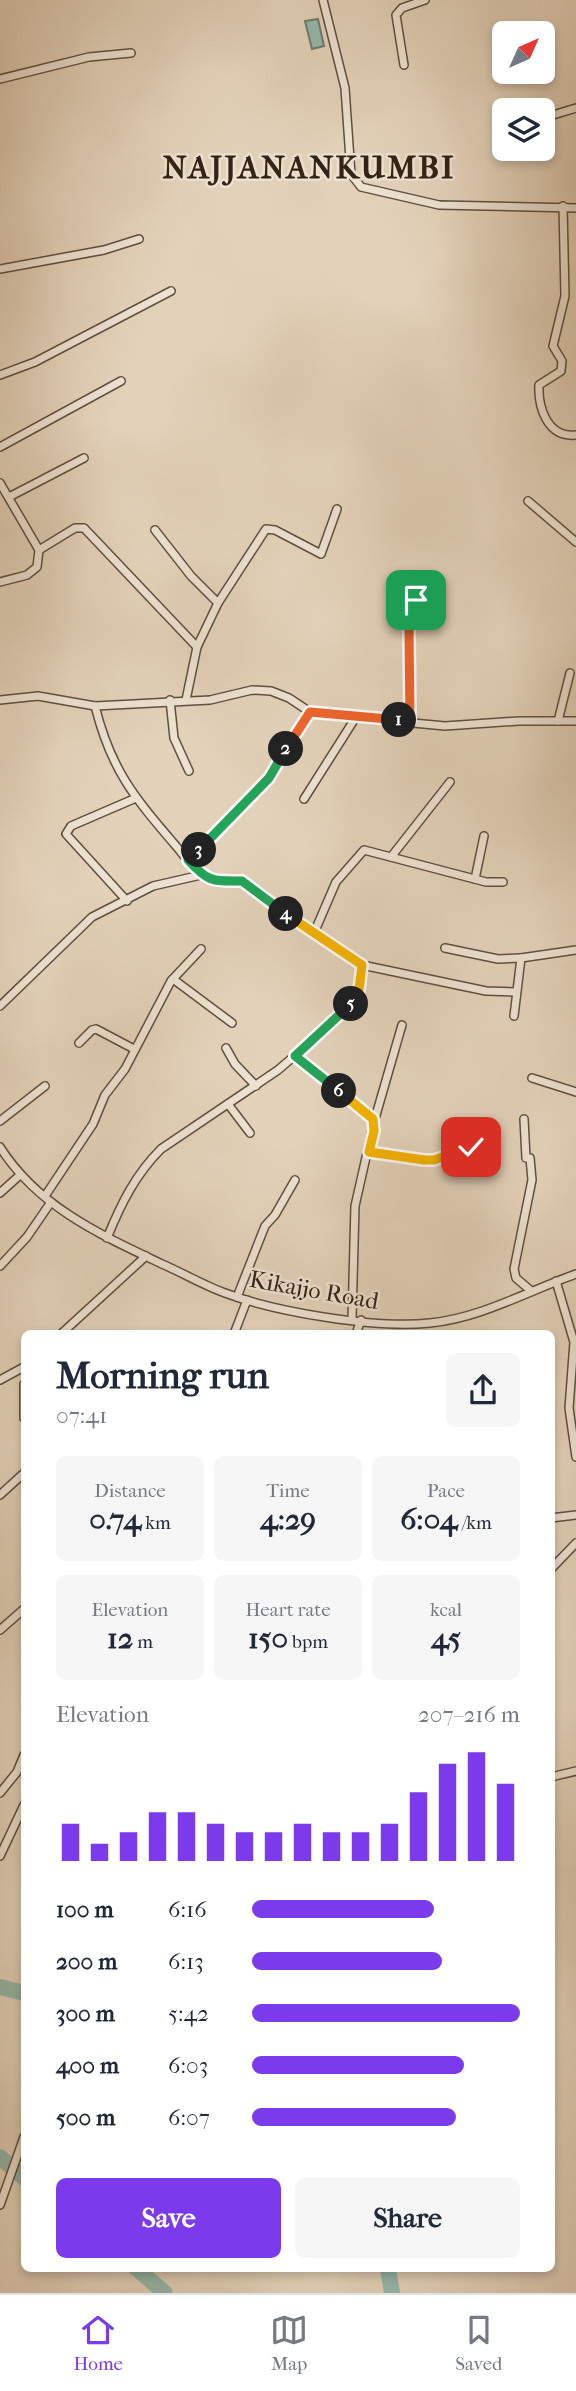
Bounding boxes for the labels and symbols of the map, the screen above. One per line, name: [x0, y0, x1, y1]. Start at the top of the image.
north arrow: [492, 21, 555, 84]
district label: NAJJANANKUMBI: [163, 149, 455, 186]
pin: [386, 570, 446, 630]
pin: 1: [382, 702, 416, 738]
pin: 2: [268, 732, 304, 766]
pin: 3: [182, 832, 216, 868]
pin: 4: [268, 897, 304, 932]
pin: 5: [334, 986, 368, 1021]
pin: 6: [322, 1074, 356, 1108]
pin: [441, 1117, 501, 1177]
street label: Kikajjo Road: [247, 1265, 382, 1315]

